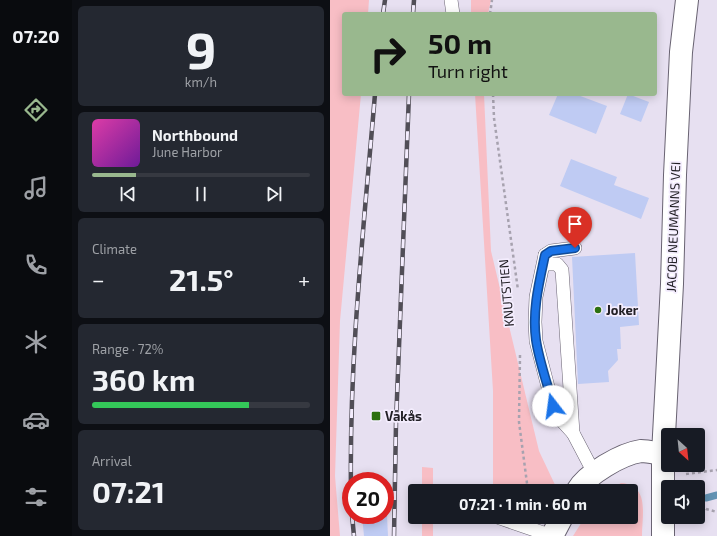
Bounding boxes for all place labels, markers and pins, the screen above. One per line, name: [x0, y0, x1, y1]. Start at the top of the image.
pin: [558, 207, 592, 248]
place label: Joker: [606, 302, 639, 318]
marker: Joker: [593, 305, 603, 315]
place label: Vakås: [385, 408, 422, 424]
marker: Vakås: [370, 410, 382, 422]

